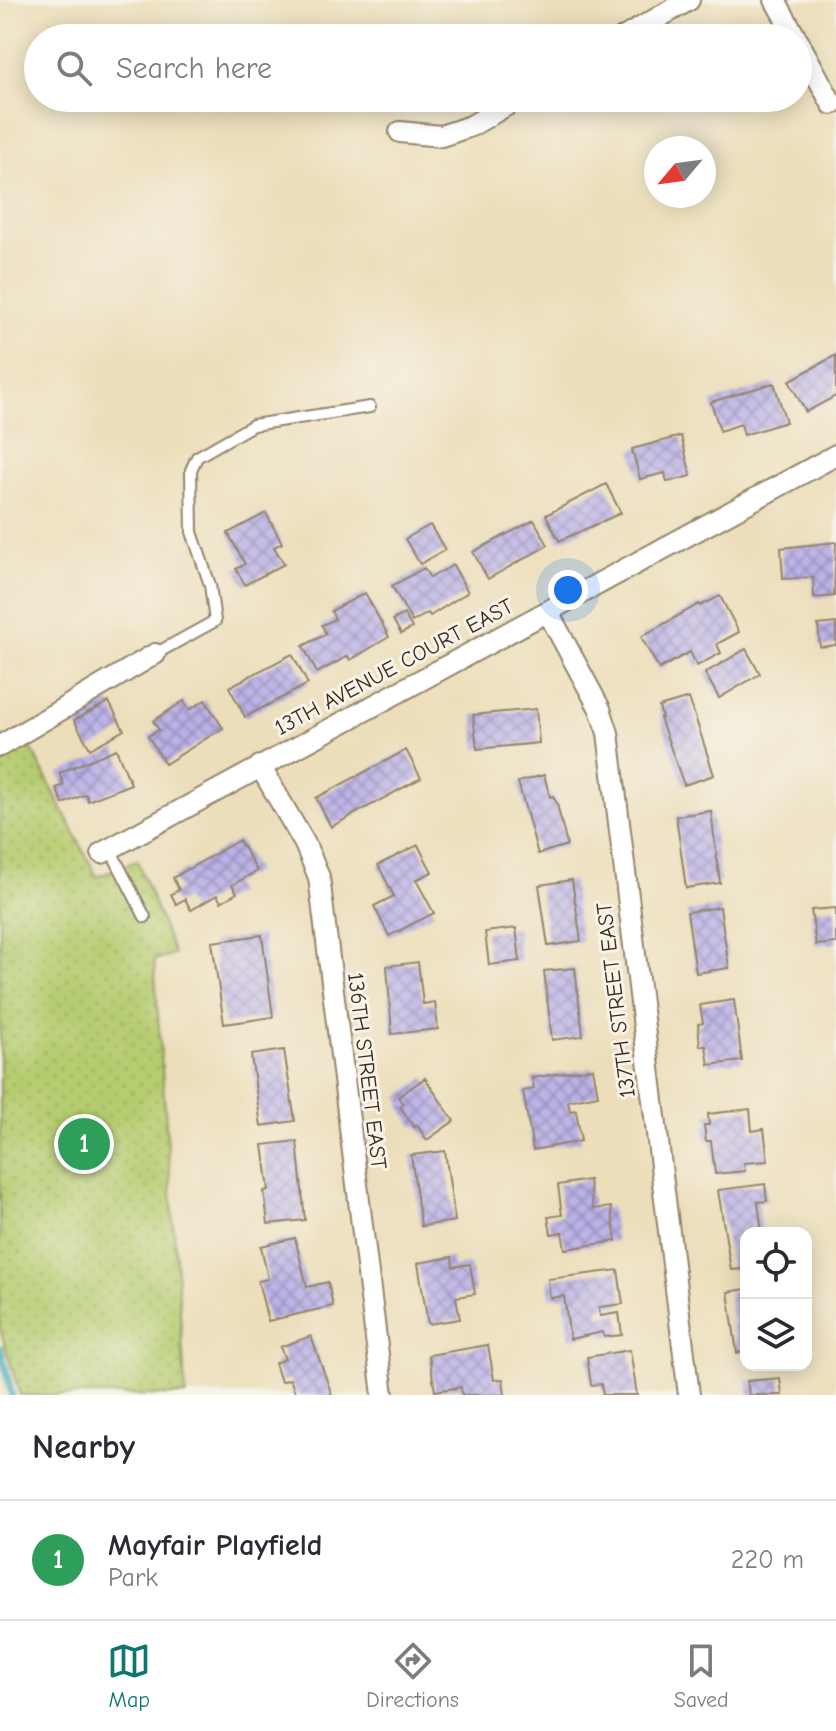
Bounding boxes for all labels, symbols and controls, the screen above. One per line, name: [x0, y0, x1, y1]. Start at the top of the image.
search box: [24, 24, 812, 112]
icon: search: [52, 46, 96, 90]
text: Search here: [116, 51, 272, 86]
north arrow: [644, 136, 716, 208]
your location: [548, 570, 588, 610]
street label: 13TH AVENUE COURT EAST: [270, 593, 518, 741]
street label: 137TH STREET EAST: [591, 900, 641, 1099]
street label: 136TH STREET EAST: [342, 971, 392, 1171]
pin: 1: [58, 1114, 110, 1174]
map controls: [740, 1227, 812, 1371]
button: locate: [740, 1227, 812, 1299]
button: layers: [740, 1299, 812, 1371]
text: Nearby: [32, 1427, 135, 1467]
text: Mayfair Playfield: [108, 1528, 323, 1563]
text: 1: [53, 1545, 63, 1575]
text: 220 m: [731, 1545, 804, 1575]
text: Park: [108, 1563, 158, 1593]
tab: Map: [107, 1639, 151, 1713]
tab: Directions: [366, 1639, 459, 1713]
tab: Saved: [674, 1639, 729, 1713]

